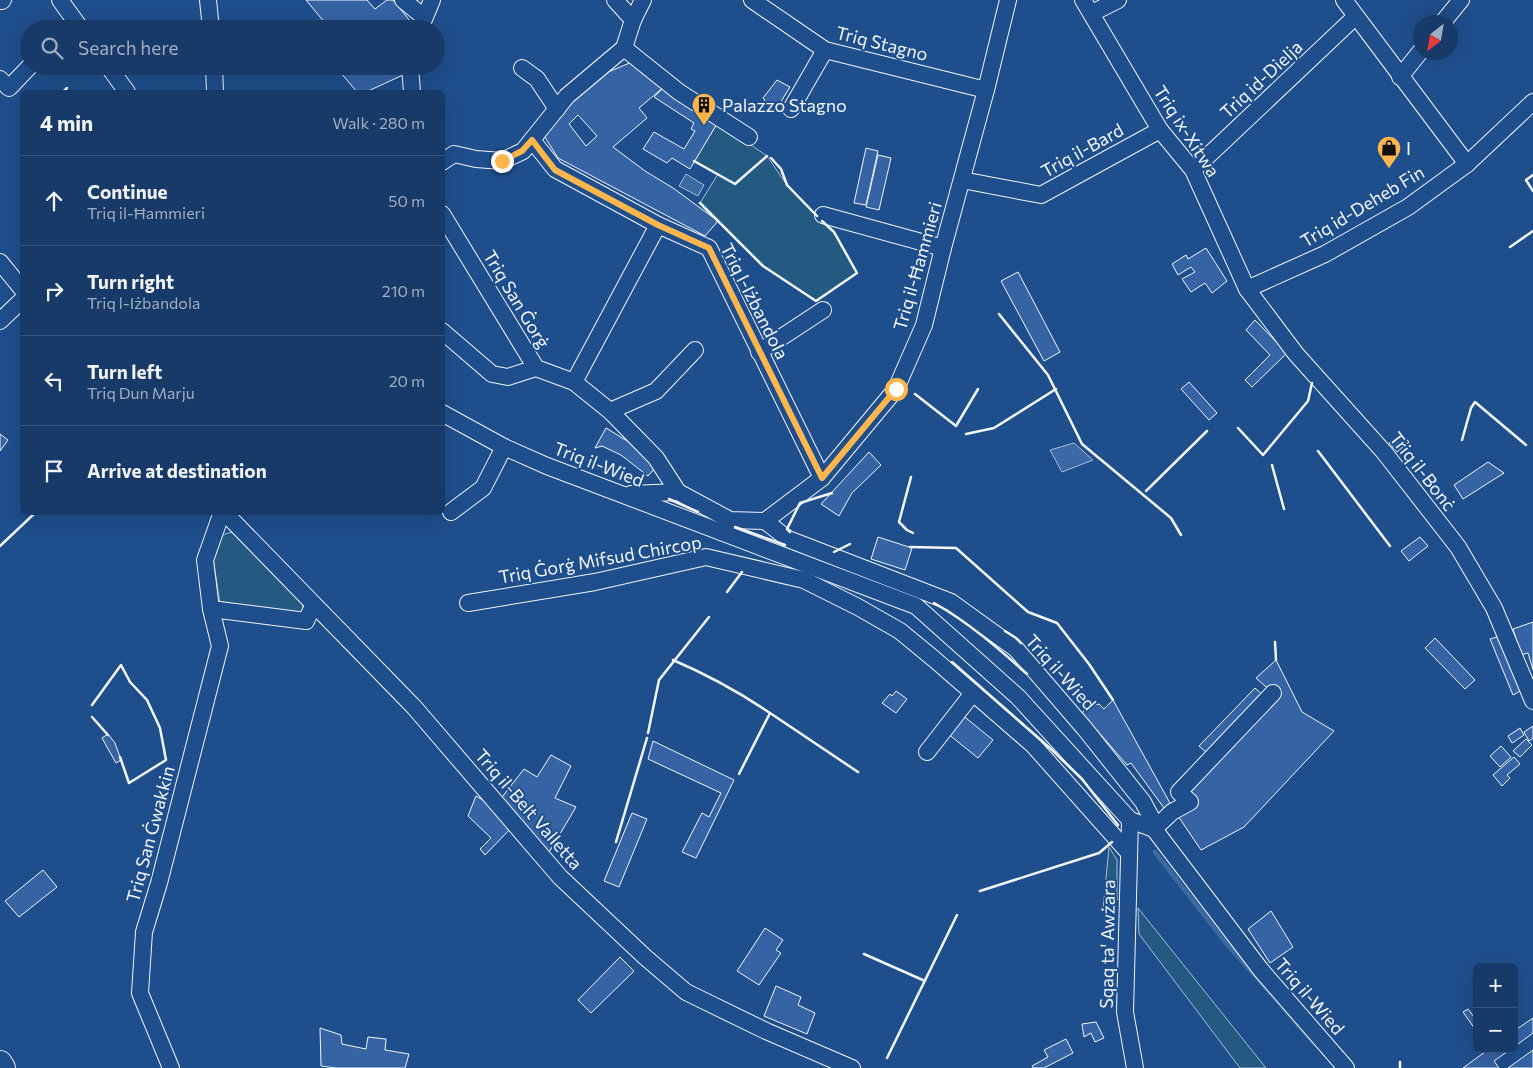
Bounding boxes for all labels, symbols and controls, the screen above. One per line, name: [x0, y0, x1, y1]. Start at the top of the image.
north arrow: [1413, 15, 1458, 60]
search box: [20, 20, 445, 75]
street label: Triq Stagno: [834, 21, 930, 65]
icon: search: [38, 34, 66, 62]
street label: Triq id-Dielja: [1215, 35, 1307, 123]
text: Search here: [78, 36, 178, 59]
street label: Triq ix-Xitwa: [1149, 81, 1225, 181]
building icon: Palazzo Stagno: [691, 92, 717, 126]
place label: Palazzo Stagno: [722, 94, 847, 116]
text: 4 min: [40, 110, 93, 135]
text: Walk · 280 m: [333, 113, 425, 132]
street label: Triq il-Bard: [1037, 118, 1127, 182]
shop icon: I: [1376, 135, 1402, 169]
place label: I: [1406, 137, 1411, 159]
route end: [491, 150, 514, 173]
street label: Triq id-Deheb Fin: [1296, 160, 1428, 252]
text: Continue: [87, 180, 167, 203]
icon: ahead: [40, 187, 68, 215]
text: 50 m: [388, 191, 425, 210]
street label: Triq il-Ħammieri: [888, 199, 946, 333]
text: Triq il-Ħammieri: [87, 203, 205, 222]
street label: Triq l-Iżbandola: [716, 239, 794, 363]
street label: Triq San Ġorġ: [479, 246, 555, 352]
text: Turn right: [87, 270, 174, 293]
icon: right: [40, 277, 68, 305]
text: 210 m: [382, 281, 425, 300]
text: Triq l-Iżbandola: [87, 293, 200, 312]
text: Turn left: [87, 360, 162, 383]
icon: left: [40, 367, 68, 395]
text: 20 m: [389, 371, 425, 390]
route start: [885, 378, 908, 401]
text: Triq Dun Marju: [87, 383, 195, 402]
street label: Triq il-Bonċ: [1385, 427, 1461, 515]
street label: Triq il-Wied: [551, 437, 647, 491]
icon: arrive: [40, 457, 68, 485]
text: Arrive at destination: [87, 459, 267, 482]
street label: Triq Ġorġ Mifsud Chircop: [497, 530, 703, 588]
street label: Triq il-Wied: [1021, 629, 1101, 715]
street label: Triq il-Belt Valletta: [471, 744, 587, 874]
street label: Triq San Ġwakkin: [121, 763, 179, 905]
street label: Sqaq ta' Awżara: [1095, 879, 1119, 1009]
street label: Triq il-Wied: [1271, 953, 1349, 1039]
map controls: [1473, 963, 1518, 1053]
button: +: [1473, 963, 1518, 1008]
button: −: [1473, 1008, 1518, 1053]

